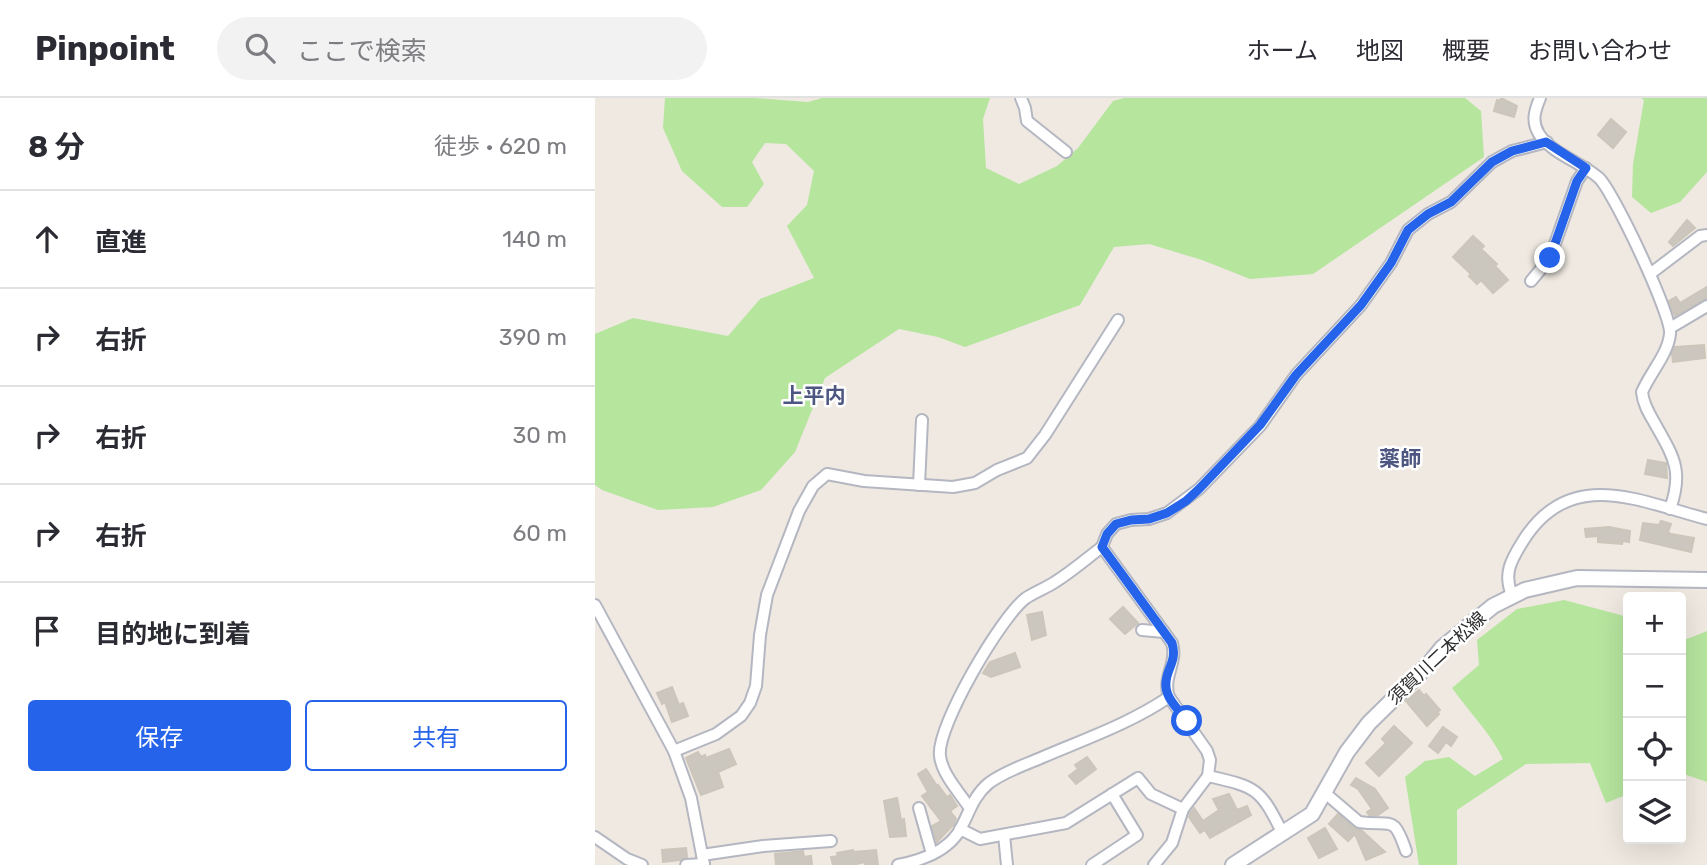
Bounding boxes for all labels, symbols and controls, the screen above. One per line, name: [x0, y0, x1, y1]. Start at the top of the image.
search box: [217, 17, 707, 80]
text: Pinpoint: [35, 29, 175, 68]
icon: search: [241, 29, 279, 67]
text: ここで検索: [297, 36, 427, 67]
text: ホーム: [1247, 37, 1318, 65]
text: 地図: [1356, 37, 1404, 65]
text: 概要: [1442, 37, 1490, 65]
text: お問い合わせ: [1528, 37, 1672, 65]
text: 8 分: [28, 129, 85, 165]
text: 徒歩 · 620 m: [434, 132, 567, 160]
icon: ahead: [28, 220, 66, 258]
text: 140 m: [502, 225, 567, 253]
text: 直進: [95, 227, 147, 258]
route end: [1534, 242, 1565, 273]
icon: right: [28, 318, 66, 356]
text: 390 m: [499, 323, 567, 351]
text: 右折: [95, 325, 147, 356]
district label: 上平内: [783, 383, 846, 408]
icon: right: [28, 416, 66, 454]
text: 30 m: [512, 421, 567, 449]
text: 右折: [95, 423, 147, 454]
district label: 薬師: [1379, 446, 1421, 471]
icon: right: [28, 514, 66, 552]
text: 60 m: [512, 519, 567, 547]
text: 右折: [95, 521, 147, 552]
map controls: [1623, 592, 1686, 844]
button: +: [1623, 592, 1686, 655]
street label: 須賀川二本松線: [1383, 607, 1491, 709]
icon: arrive: [28, 612, 66, 650]
text: 目的地に到着: [95, 619, 251, 650]
button: −: [1623, 655, 1686, 718]
button: 保存: [28, 700, 291, 771]
button: 共有: [305, 700, 567, 771]
route start: [1171, 705, 1202, 736]
button: locate: [1623, 718, 1686, 781]
button: layers: [1623, 781, 1686, 844]

